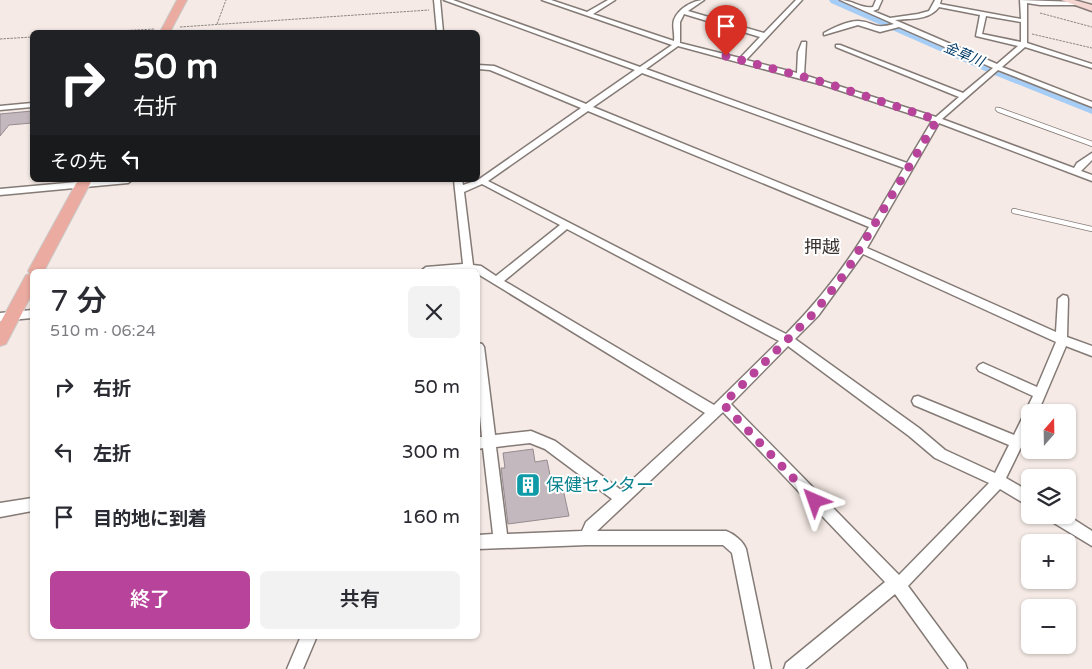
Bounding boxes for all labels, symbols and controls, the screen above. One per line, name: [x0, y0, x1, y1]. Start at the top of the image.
pin: [705, 5, 747, 56]
icon: arrive: [712, 12, 740, 40]
water label: 金草川: [941, 38, 988, 71]
text: 50 m: [133, 46, 218, 88]
icon: right: [50, 50, 115, 115]
text: 右折: [133, 94, 177, 120]
icon: left: [117, 145, 145, 173]
text: その先: [50, 151, 107, 173]
district label: 押越: [804, 236, 840, 258]
text: 7 分: [50, 283, 107, 320]
button: close: [408, 286, 460, 338]
text: 510 m · 06:24: [50, 321, 156, 341]
icon: right: [50, 373, 78, 401]
text: 50 m: [414, 376, 460, 398]
text: 右折: [93, 378, 131, 400]
north arrow: [1021, 404, 1076, 459]
map controls: [1021, 404, 1076, 654]
icon: left: [50, 438, 78, 466]
text: 300 m: [402, 441, 460, 463]
text: 左折: [93, 443, 131, 465]
button: layers: [1021, 469, 1076, 524]
building icon: 保健センター: [515, 472, 541, 498]
place label: 保健センター: [546, 474, 654, 496]
position arrow: [788, 474, 840, 526]
icon: arrive: [50, 503, 78, 531]
text: 160 m: [402, 506, 460, 528]
text: 目的地に到着: [93, 508, 207, 530]
button: +: [1021, 534, 1076, 589]
button: 終了: [50, 571, 250, 629]
button: 共有: [260, 571, 460, 629]
button: −: [1021, 599, 1076, 654]

